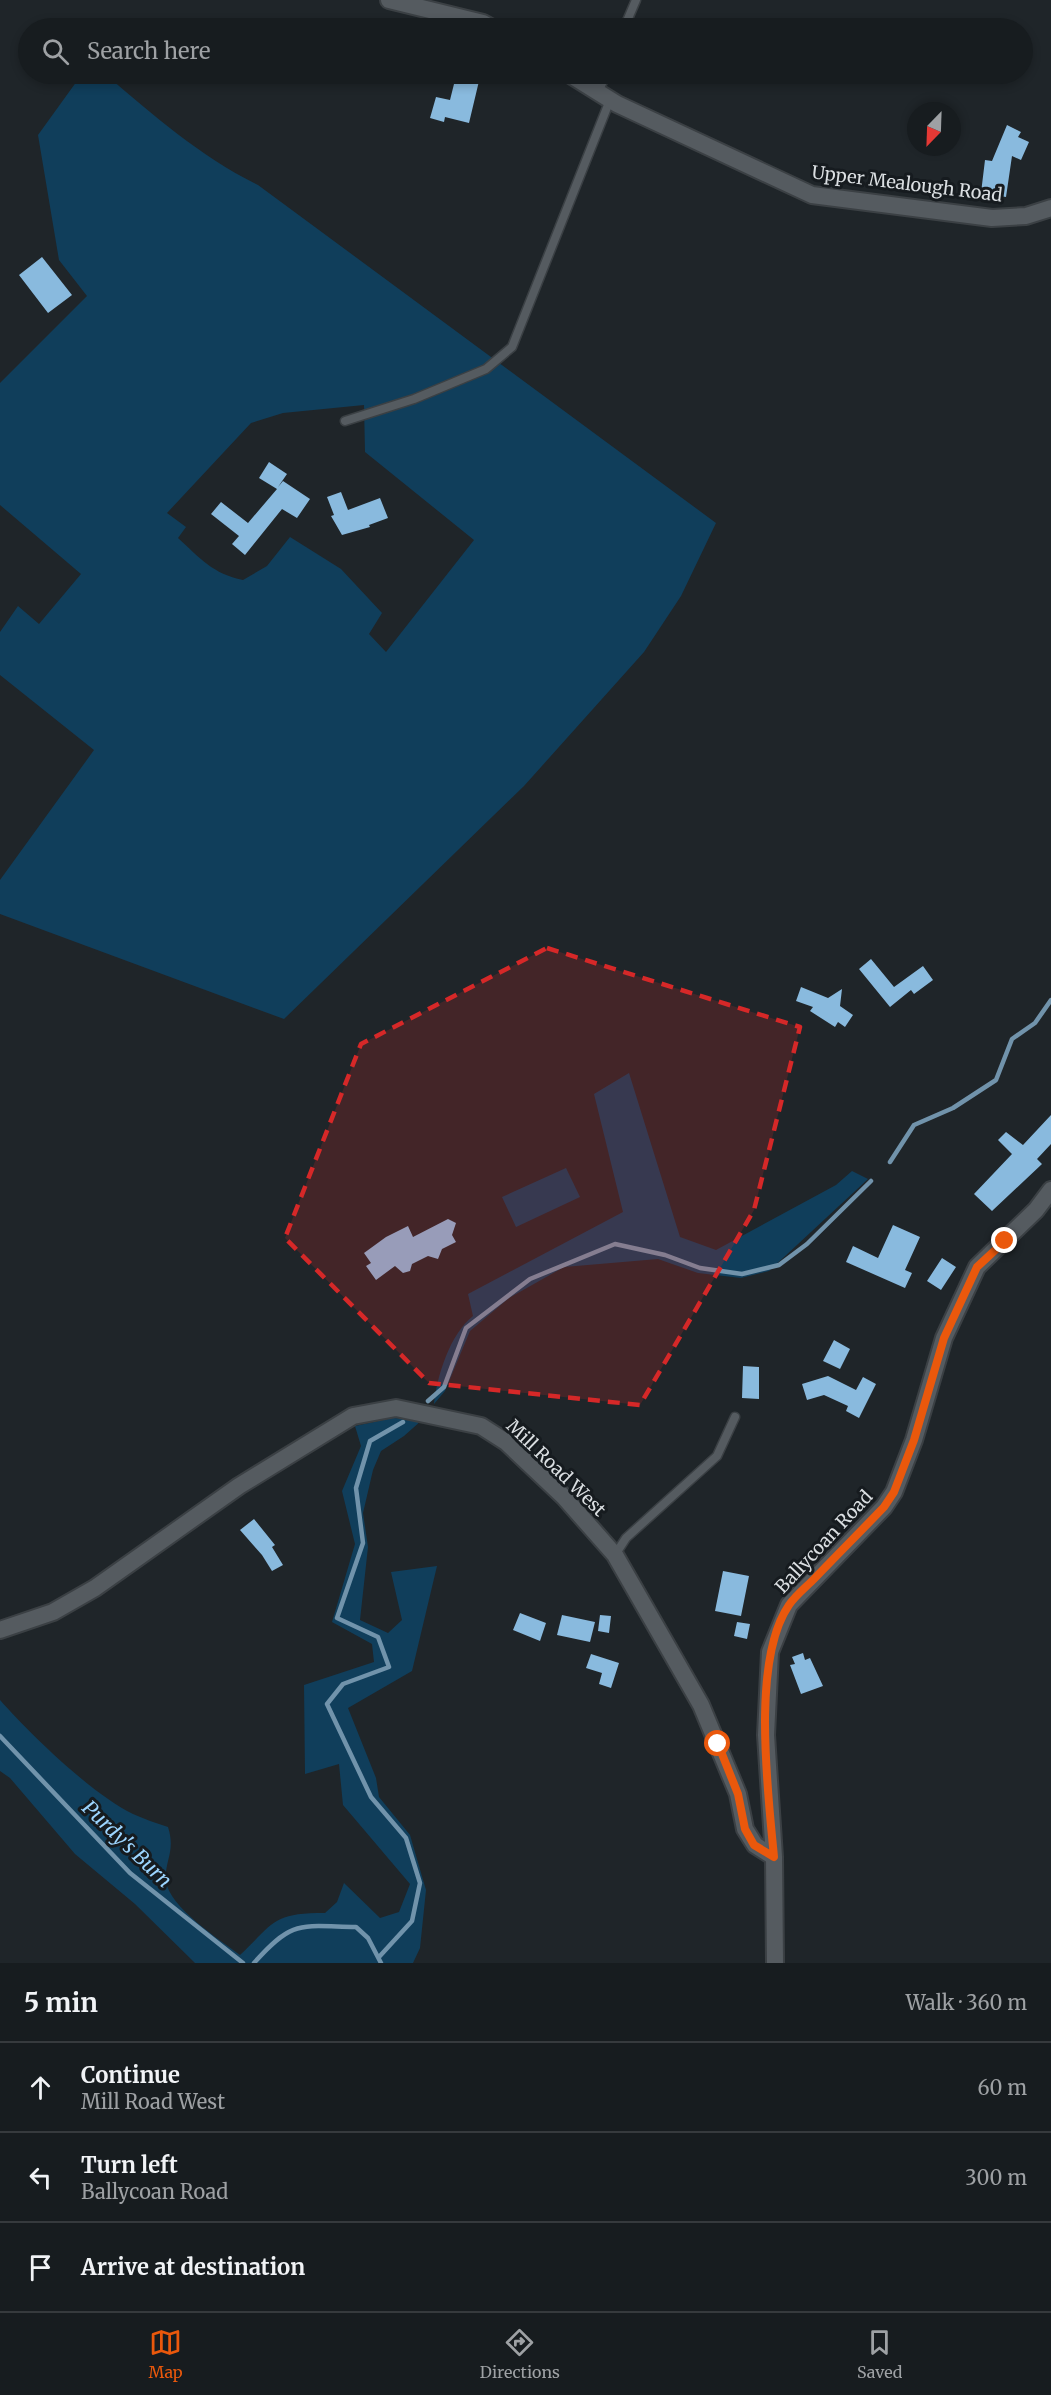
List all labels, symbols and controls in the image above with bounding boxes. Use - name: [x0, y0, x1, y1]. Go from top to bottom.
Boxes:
- search box: [18, 18, 1033, 84]
- icon: search: [39, 35, 72, 68]
- text: Search here: [87, 37, 210, 65]
- north arrow: [907, 102, 961, 156]
- street label: Upper Mealough Road: [810, 160, 1004, 207]
- route end: [991, 1227, 1017, 1253]
- street label: Mill Road West: [502, 1414, 611, 1521]
- street label: Ballycoan Road: [770, 1485, 877, 1598]
- route start: [704, 1730, 730, 1756]
- water label: Purdy's Burn: [77, 1795, 177, 1892]
- text: 5 min: [24, 1986, 98, 2019]
- text: Walk · 360 m: [906, 1990, 1027, 2015]
- text: Continue: [81, 2061, 180, 2089]
- icon: ahead: [24, 2071, 57, 2104]
- text: 60 m: [977, 2075, 1027, 2100]
- text: Mill Road West: [81, 2089, 225, 2114]
- text: Turn left: [81, 2151, 178, 2179]
- icon: left: [24, 2161, 57, 2194]
- text: 300 m: [965, 2165, 1027, 2190]
- text: Ballycoan Road: [81, 2179, 228, 2204]
- icon: arrive: [24, 2251, 57, 2284]
- text: Arrive at destination: [81, 2253, 305, 2281]
- tab: Map: [149, 2326, 183, 2382]
- tab: Directions: [480, 2326, 560, 2382]
- tab: Saved: [857, 2326, 902, 2382]

